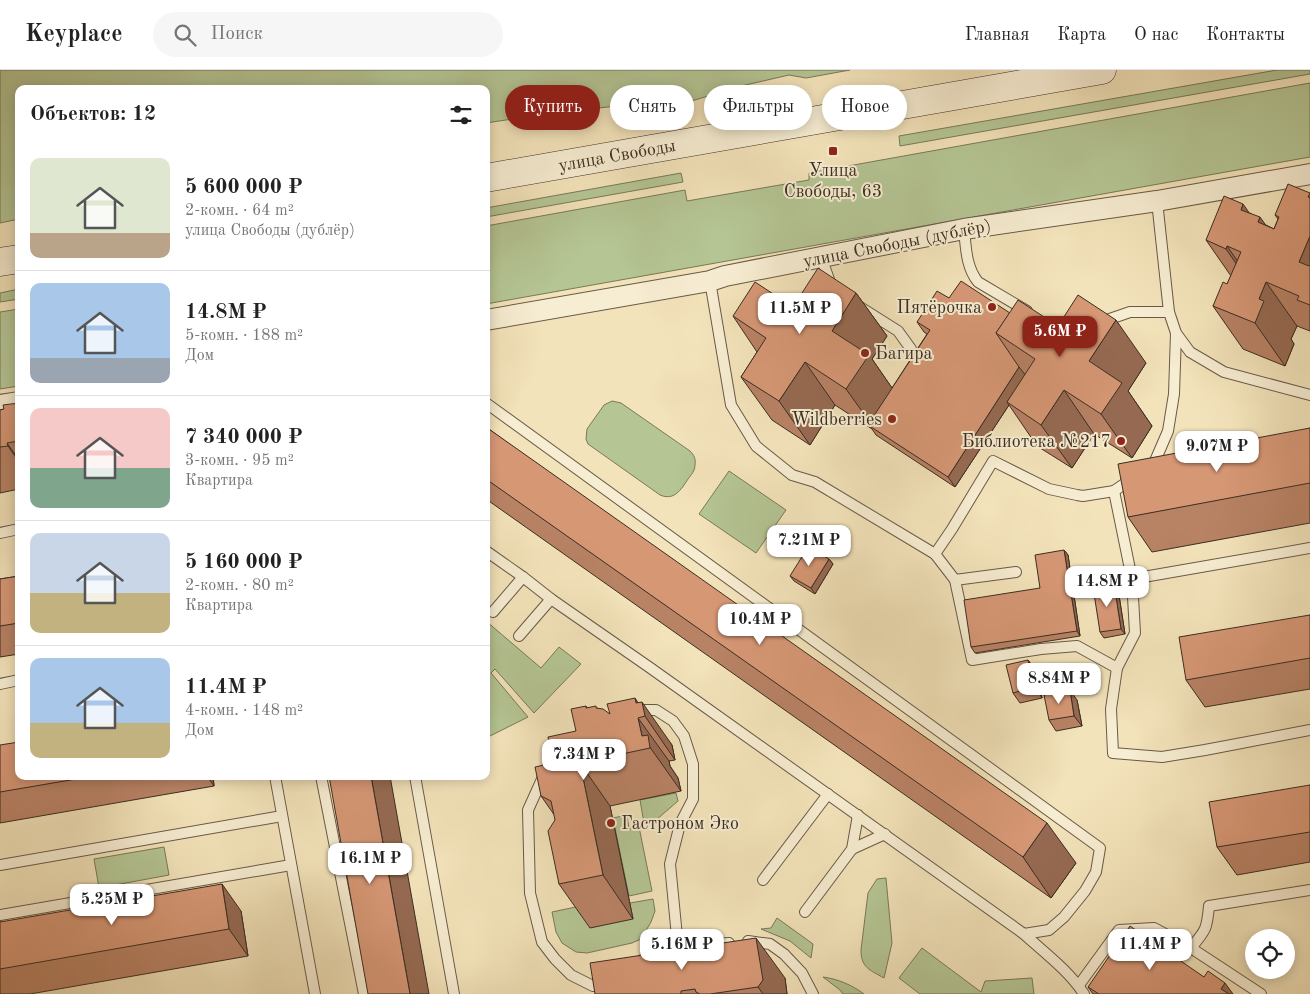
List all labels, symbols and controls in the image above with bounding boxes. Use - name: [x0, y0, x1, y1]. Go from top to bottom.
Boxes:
- search box: [153, 12, 503, 57]
- icon: search: [171, 21, 199, 49]
- text: Keyplace: [25, 23, 123, 47]
- text: Поиск: [211, 25, 263, 44]
- text: Главная: [965, 26, 1029, 44]
- text: Карта: [1057, 26, 1106, 44]
- text: О нас: [1134, 26, 1178, 44]
- text: Контакты: [1206, 26, 1285, 44]
- chip: Купить: [505, 85, 600, 130]
- chip: Снять: [610, 85, 694, 130]
- chip: Фильтры: [704, 85, 812, 130]
- chip: Новое: [822, 85, 907, 130]
- icon: filters: [447, 101, 475, 129]
- text: Объектов: 12: [30, 104, 156, 125]
- street label: улица Свободы: [557, 137, 677, 175]
- marker: Улица Свободы, 63: [827, 145, 839, 157]
- place label: Улица Свободы, 63: [784, 162, 882, 201]
- text: 5 600 000 ₽: [185, 177, 303, 198]
- icon: home: [70, 178, 130, 238]
- text: 2-комн. · 64 m²: [185, 203, 294, 219]
- street label: улица Свободы (дублёр): [801, 216, 993, 271]
- text: улица Свободы (дублёр): [185, 223, 355, 239]
- pin: 11.5M ₽: [754, 292, 846, 335]
- place label: Пятёрочка: [897, 299, 982, 317]
- text: 11.5M ₽: [769, 301, 831, 317]
- marker: Пятёрочка: [986, 301, 998, 313]
- text: 14.8M ₽: [185, 302, 267, 323]
- icon: home: [70, 303, 130, 363]
- pin: 5.6M ₽: [1019, 316, 1101, 358]
- text: 5.6M ₽: [1034, 324, 1087, 340]
- text: 5-комн. · 188 m²: [185, 328, 303, 344]
- place label: Багира: [875, 345, 932, 363]
- marker: Багира: [859, 347, 871, 359]
- text: Дом: [185, 348, 214, 364]
- place label: Wildberries: [791, 411, 882, 429]
- marker: Wildberries: [886, 413, 898, 425]
- text: 7 340 000 ₽: [185, 427, 303, 448]
- icon: home: [70, 428, 130, 488]
- pin: 9.07M ₽: [1171, 430, 1263, 473]
- place label: Библиотека №217: [962, 433, 1111, 451]
- marker: Библиотека №217: [1115, 435, 1127, 447]
- text: 9.07M ₽: [1186, 439, 1248, 455]
- text: 3-комн. · 95 m²: [185, 453, 294, 469]
- text: Квартира: [185, 473, 253, 489]
- pin: 7.21M ₽: [763, 524, 855, 567]
- text: 7.21M ₽: [778, 533, 840, 549]
- text: 5 160 000 ₽: [185, 552, 303, 573]
- icon: home: [70, 553, 130, 613]
- pin: 14.8M ₽: [1061, 566, 1153, 608]
- text: 14.8M ₽: [1076, 574, 1138, 590]
- text: 2-комн. · 80 m²: [185, 578, 294, 594]
- text: Квартира: [185, 598, 253, 614]
- pin: 10.4M ₽: [714, 604, 806, 646]
- text: 10.4M ₽: [729, 612, 791, 628]
- pin: 8.84M ₽: [1013, 662, 1105, 705]
- text: 8.84M ₽: [1028, 671, 1090, 687]
- text: 11.4M ₽: [185, 677, 267, 698]
- icon: home: [70, 678, 130, 738]
- text: 4-комн. · 148 m²: [185, 703, 303, 719]
- text: Дом: [185, 723, 214, 739]
- pin: 7.34M ₽: [538, 738, 630, 781]
- text: 7.34M ₽: [553, 747, 615, 763]
- place label: Гастроном Эко: [621, 815, 739, 833]
- marker: Гастроном Эко: [605, 817, 617, 829]
- pin: 16.1M ₽: [324, 842, 416, 885]
- text: 16.1M ₽: [339, 851, 401, 867]
- pin: 5.25M ₽: [66, 884, 158, 926]
- text: 5.25M ₽: [81, 892, 143, 908]
- pin: 5.16M ₽: [636, 928, 728, 971]
- pin: 11.4M ₽: [1104, 928, 1196, 971]
- map controls: [1245, 929, 1295, 979]
- button: locate: [1245, 929, 1295, 979]
- text: 5.16M ₽: [651, 937, 713, 953]
- text: 11.4M ₽: [1119, 937, 1181, 953]

